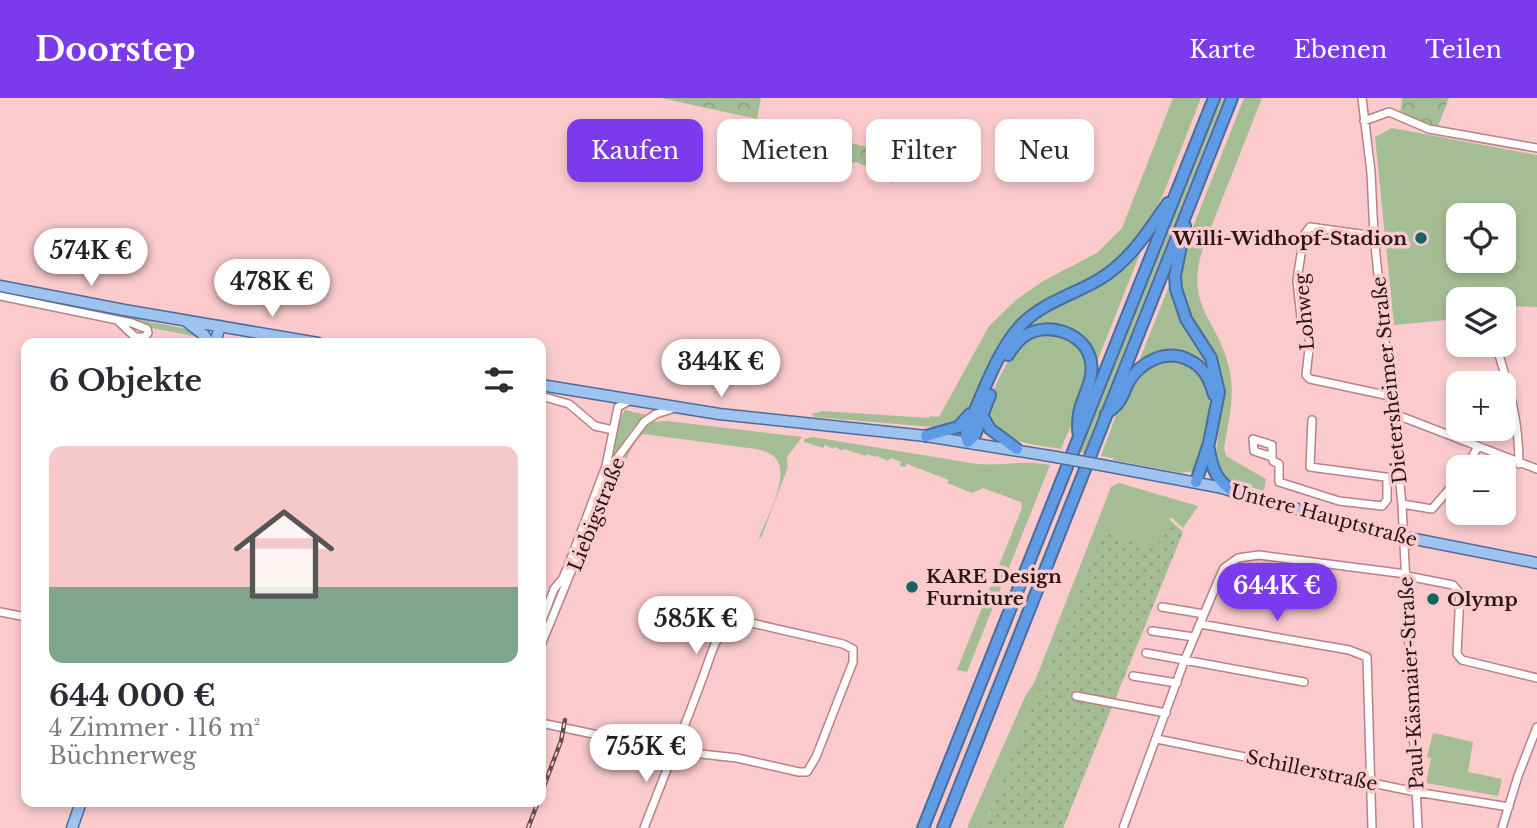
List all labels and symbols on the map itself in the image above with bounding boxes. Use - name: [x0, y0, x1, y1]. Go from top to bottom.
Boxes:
- place label: Willi-Widhopf-Stadion: [1172, 227, 1407, 250]
- pin: 574K €: [34, 228, 148, 288]
- marker: Willi-Widhopf-Stadion: [1413, 230, 1429, 246]
- pin: 478K €: [215, 260, 329, 319]
- street label: Lohweg: [1290, 272, 1319, 351]
- street label: Dietersheimer Straße: [1367, 275, 1412, 485]
- pin: 344K €: [664, 340, 778, 399]
- street label: Liebigstraße: [563, 454, 630, 574]
- street label: Untere Hauptstraße: [1228, 479, 1420, 551]
- pin: 644K €: [1220, 564, 1334, 623]
- place label: KARE Design Furniture: [926, 565, 1062, 610]
- street label: Paul-Käsmaier-Straße: [1394, 576, 1429, 790]
- marker: KARE Design Furniture: [904, 579, 920, 595]
- place label: Olymp: [1447, 588, 1518, 611]
- marker: Olymp: [1425, 591, 1441, 607]
- pin: 585K €: [639, 596, 753, 656]
- pin: 755K €: [589, 724, 703, 784]
- street label: Schillerstraße: [1244, 745, 1380, 796]

